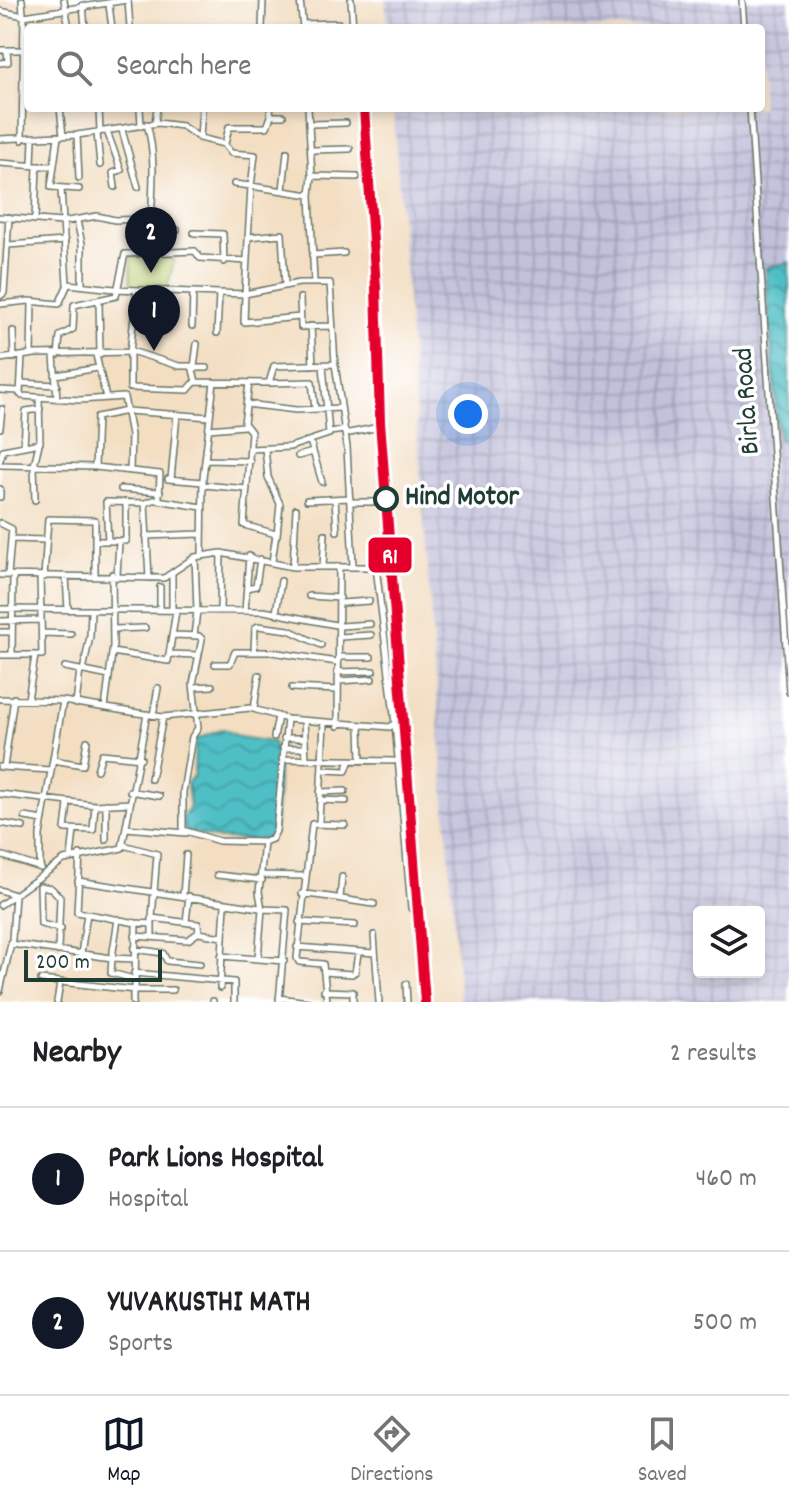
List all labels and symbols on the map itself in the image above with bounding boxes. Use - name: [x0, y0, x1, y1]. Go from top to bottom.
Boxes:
- pin: 2: [125, 207, 177, 273]
- pin: 1: [128, 285, 180, 351]
- street label: Birla Road: [725, 346, 773, 456]
- your location: [448, 394, 488, 434]
- place label: Hind Motor: [405, 479, 520, 519]
- marker: Hind Motor: [374, 487, 398, 511]
- line badge: R1: [367, 536, 413, 574]
- text: R1: [382, 543, 398, 574]
- scale bar: [24, 946, 162, 982]

